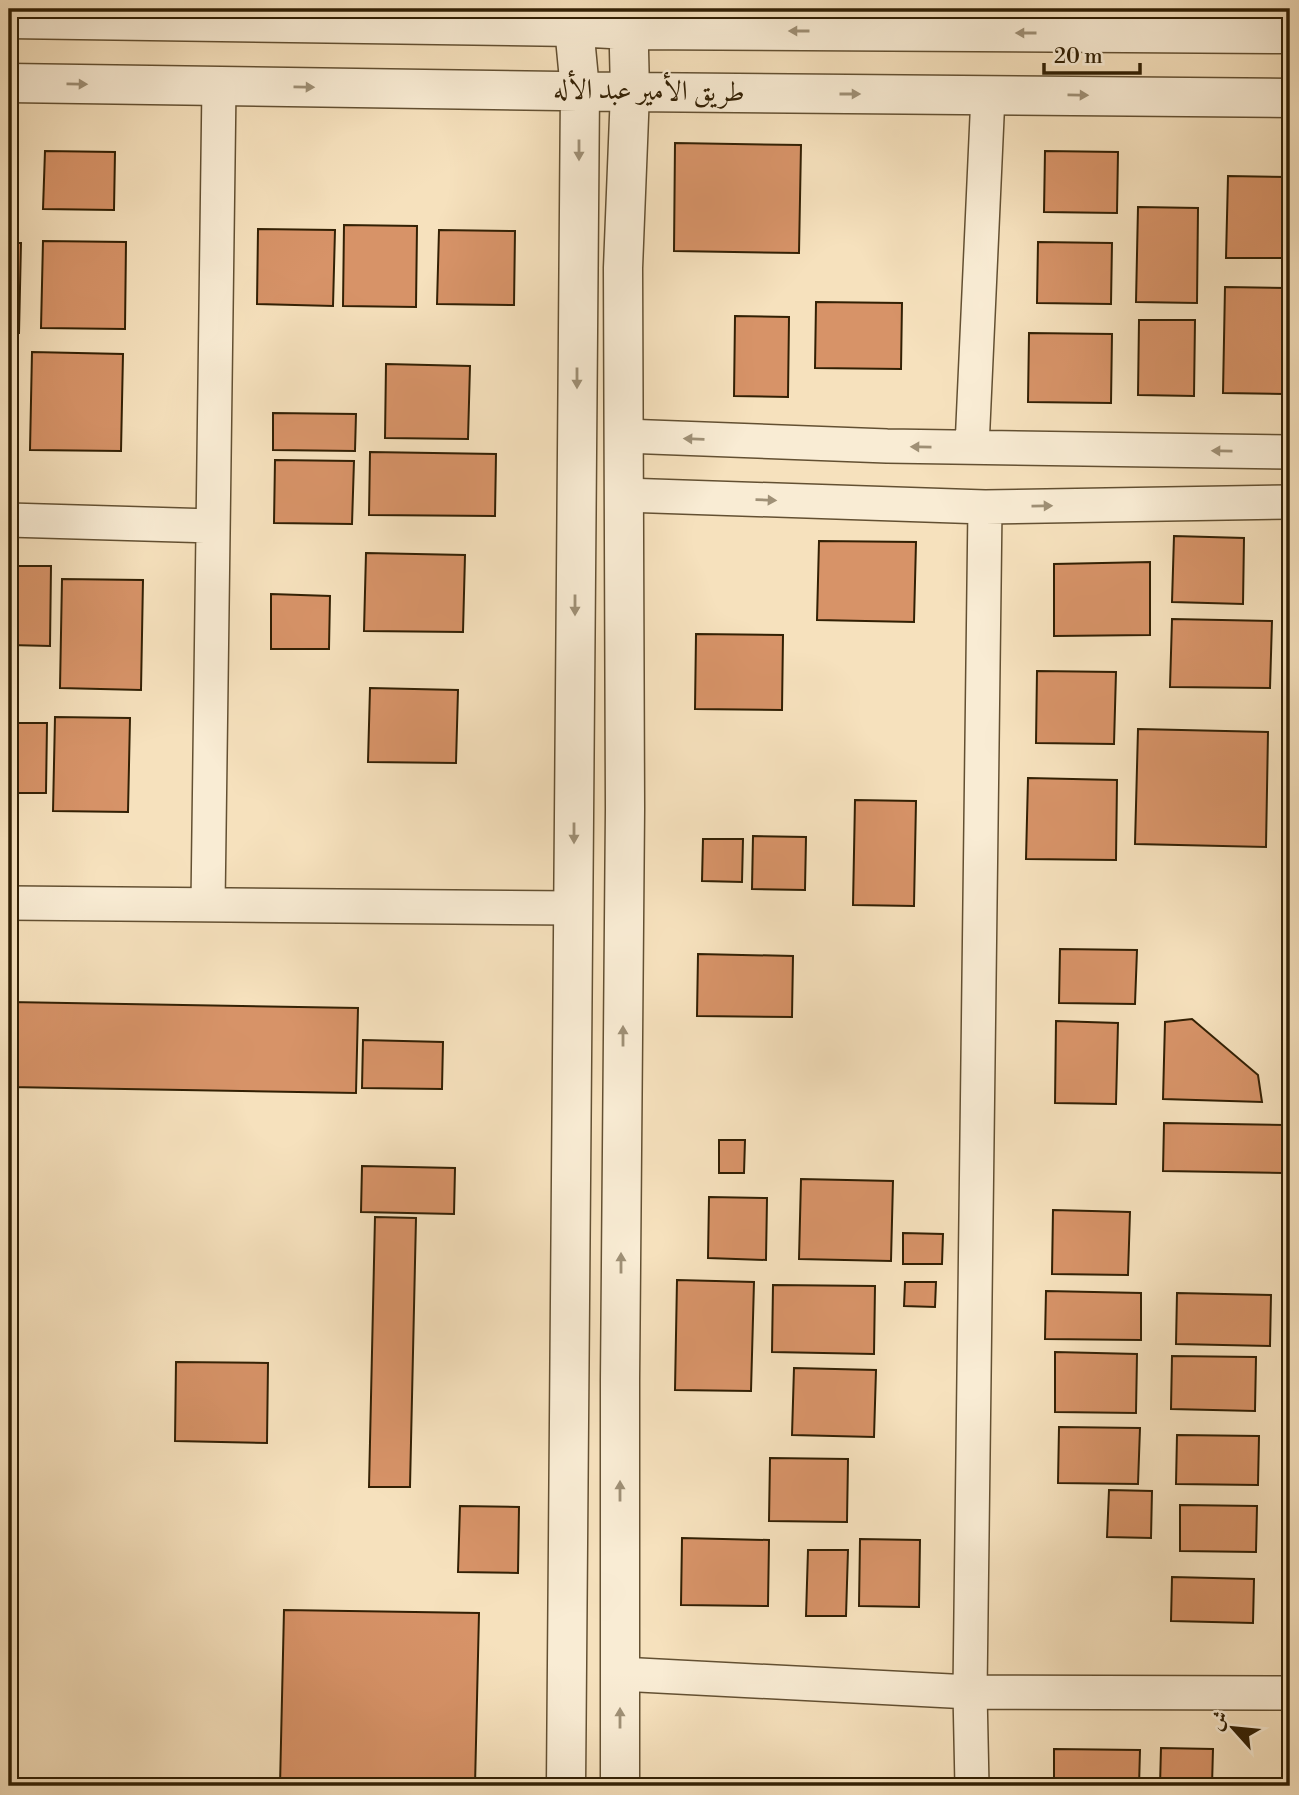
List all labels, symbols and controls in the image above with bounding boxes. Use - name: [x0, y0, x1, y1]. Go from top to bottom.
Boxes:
- one-way arrow: [787, 25, 809, 37]
- one-way arrow: [1015, 27, 1037, 38]
- scale bar: [1044, 32, 1140, 76]
- text: 20 m: [1054, 44, 1103, 70]
- street label: طريق الأمير عبد الأله: [553, 70, 745, 110]
- one-way arrow: [66, 78, 88, 90]
- one-way arrow: [294, 81, 316, 93]
- one-way arrow: [840, 88, 862, 100]
- one-way arrow: [1067, 90, 1089, 101]
- one-way arrow: [573, 139, 585, 161]
- one-way arrow: [572, 367, 583, 389]
- one-way arrow: [682, 433, 704, 444]
- one-way arrow: [910, 441, 932, 452]
- one-way arrow: [1211, 445, 1233, 457]
- one-way arrow: [755, 494, 777, 505]
- one-way arrow: [1032, 500, 1054, 512]
- one-way arrow: [570, 594, 581, 616]
- one-way arrow: [568, 822, 579, 844]
- one-way arrow: [617, 1024, 629, 1046]
- one-way arrow: [615, 1252, 627, 1274]
- one-way arrow: [614, 1479, 626, 1501]
- north arrow: [1198, 1694, 1268, 1764]
- one-way arrow: [614, 1707, 626, 1729]
- text: ش: [1204, 1707, 1234, 1735]

